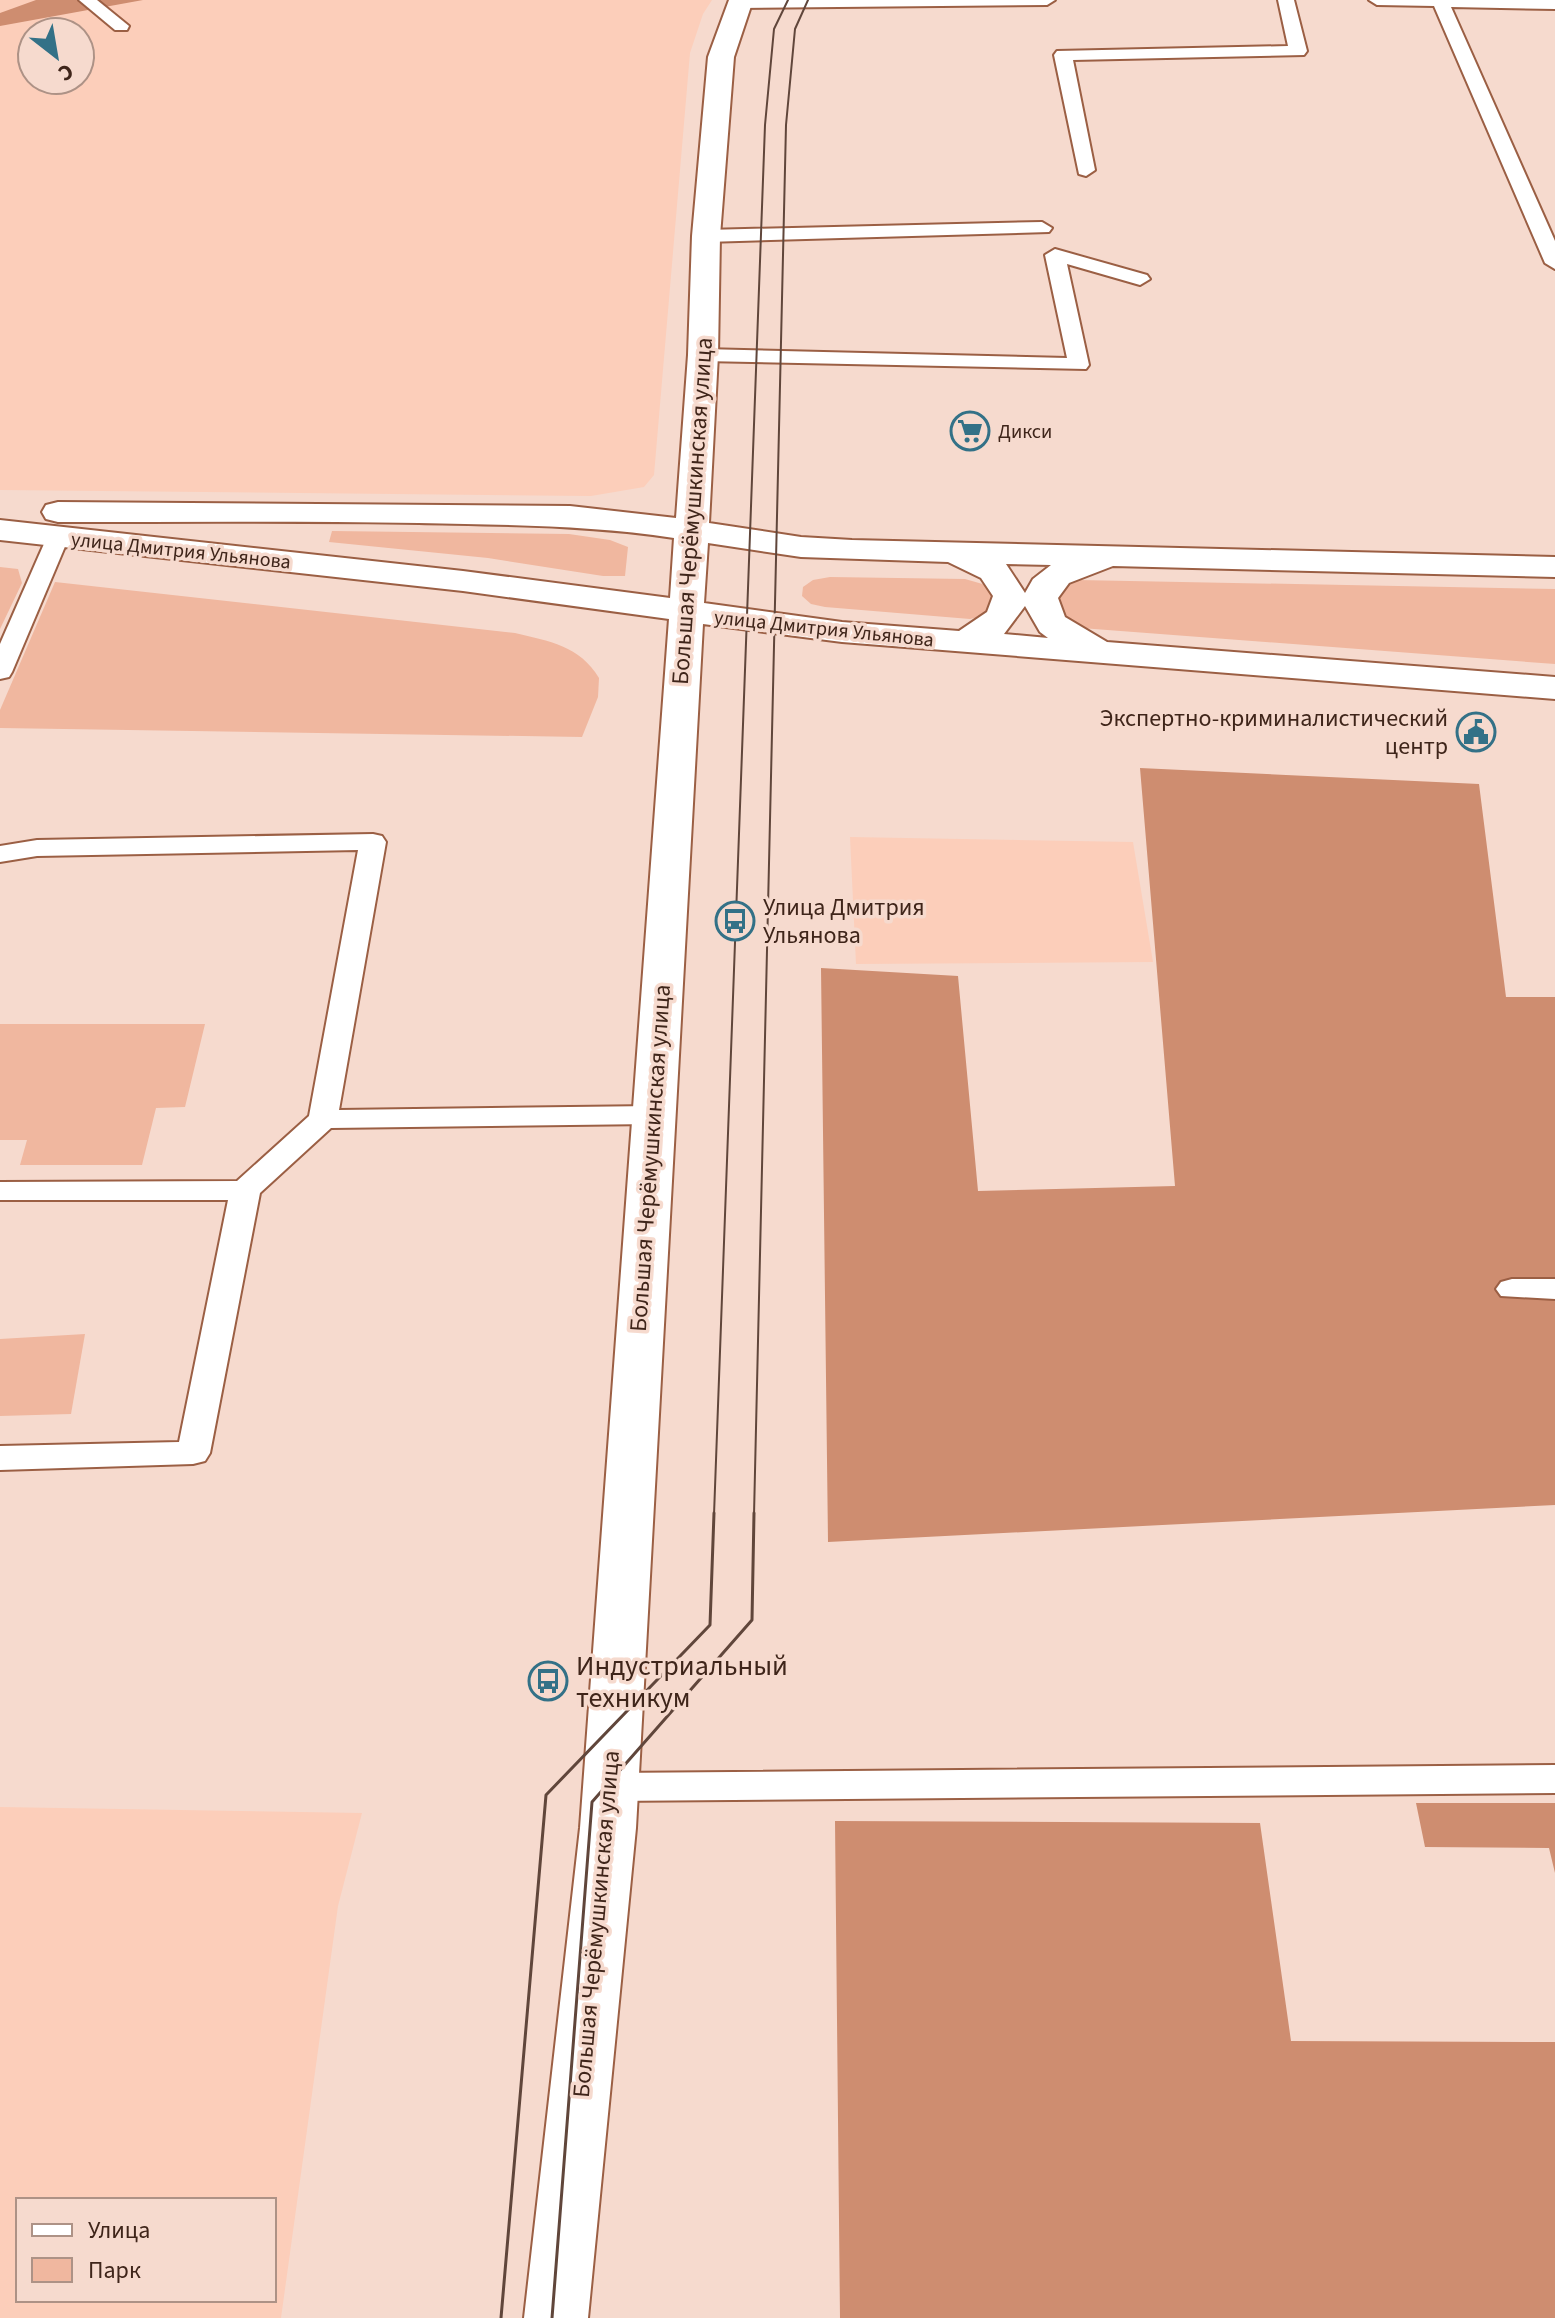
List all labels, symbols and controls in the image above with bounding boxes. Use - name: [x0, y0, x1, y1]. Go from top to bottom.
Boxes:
- north arrow: [16, 16, 96, 96]
- text: С: [52, 55, 80, 89]
- street label: Большая Черёмушкинская улица: [663, 336, 722, 686]
- supermarket icon: Дикси: [949, 410, 991, 452]
- place label: Дикси: [998, 418, 1052, 446]
- street label: улица Дмитрия Ульянова: [70, 526, 292, 576]
- street label: улица Дмитрия Ульянова: [713, 604, 935, 654]
- place label: Экспертно-криминалистический центр: [1100, 701, 1448, 764]
- public building icon: Экспертно-криминалистический центр: [1455, 711, 1497, 753]
- place label: Улица Дмитрия Ульянова: [763, 890, 925, 953]
- bus stop icon: Улица Дмитрия Ульянова: [714, 900, 756, 942]
- street label: Большая Черёмушкинская улица: [621, 983, 680, 1333]
- place label: Индустриальный техникум: [576, 1646, 788, 1718]
- bus stop icon: Индустриальный техникум: [527, 1660, 569, 1702]
- street label: Большая Черёмушкинская улица: [564, 1749, 629, 2099]
- legend: [16, 2198, 276, 2302]
- text: Улица: [88, 2213, 150, 2248]
- text: Парк: [88, 2253, 141, 2288]

